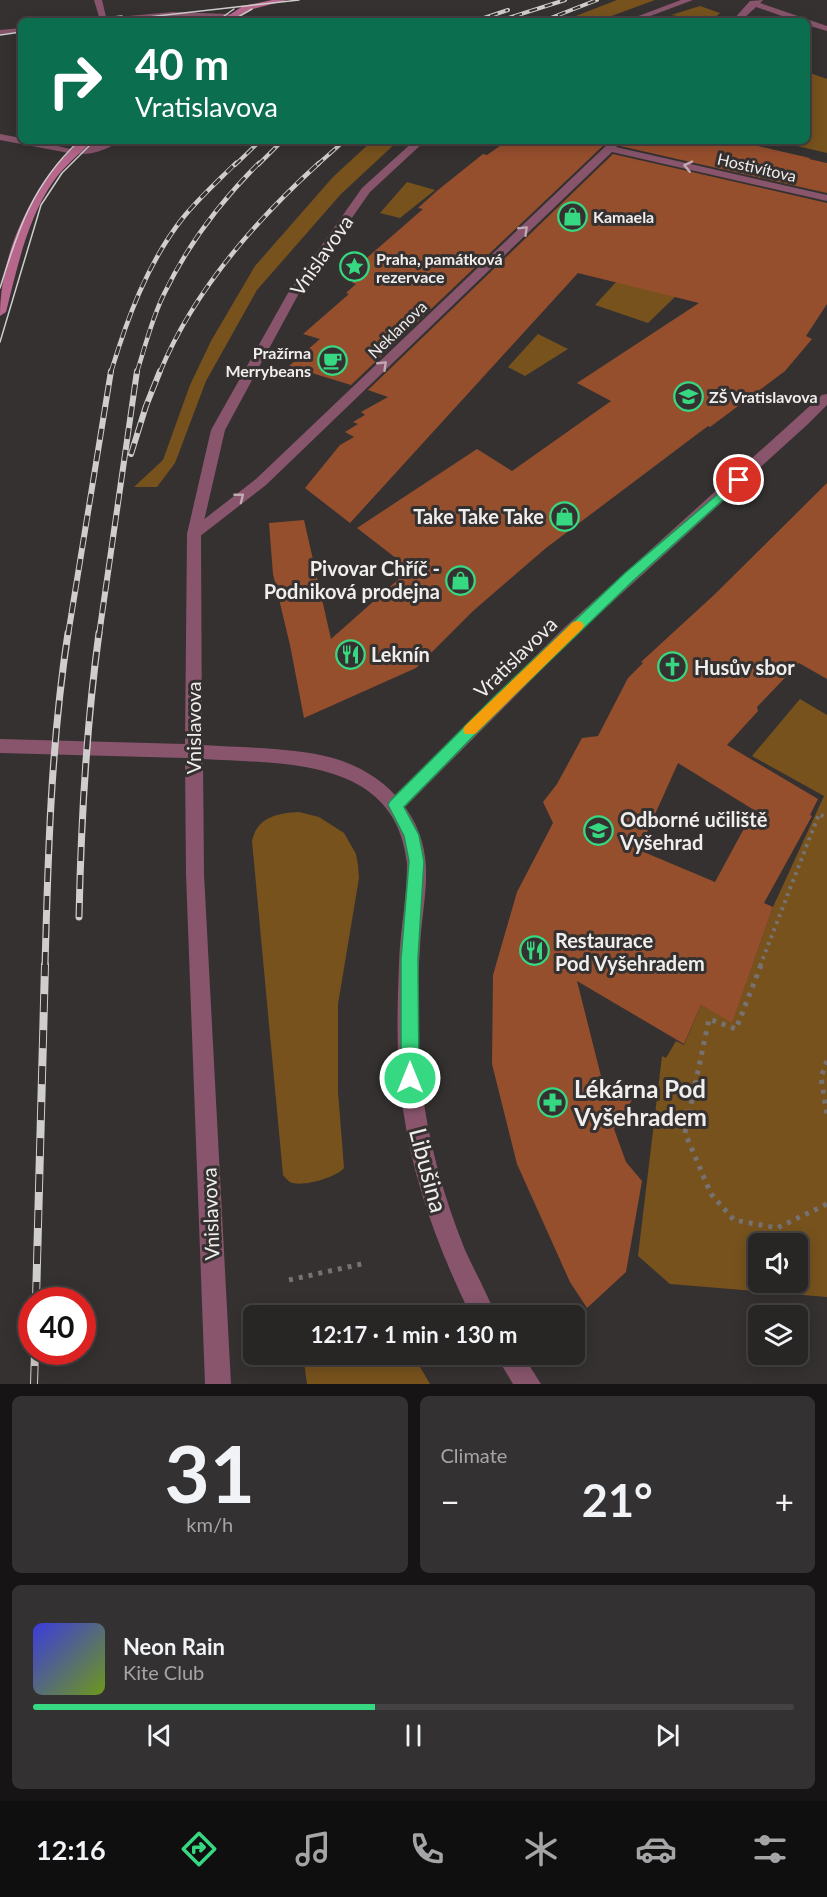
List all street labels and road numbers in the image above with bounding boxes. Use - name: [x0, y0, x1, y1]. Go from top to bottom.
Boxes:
- street label: Hostivítova: [716, 149, 798, 185]
- street label: Vnislavova: [285, 210, 357, 300]
- street label: Neklanova: [364, 296, 430, 362]
- street label: Vratislavova: [469, 612, 561, 702]
- street label: Vnislavova: [181, 682, 205, 774]
- street label: Libušina: [404, 1125, 454, 1215]
- street label: Vnislavova: [196, 1167, 224, 1261]

